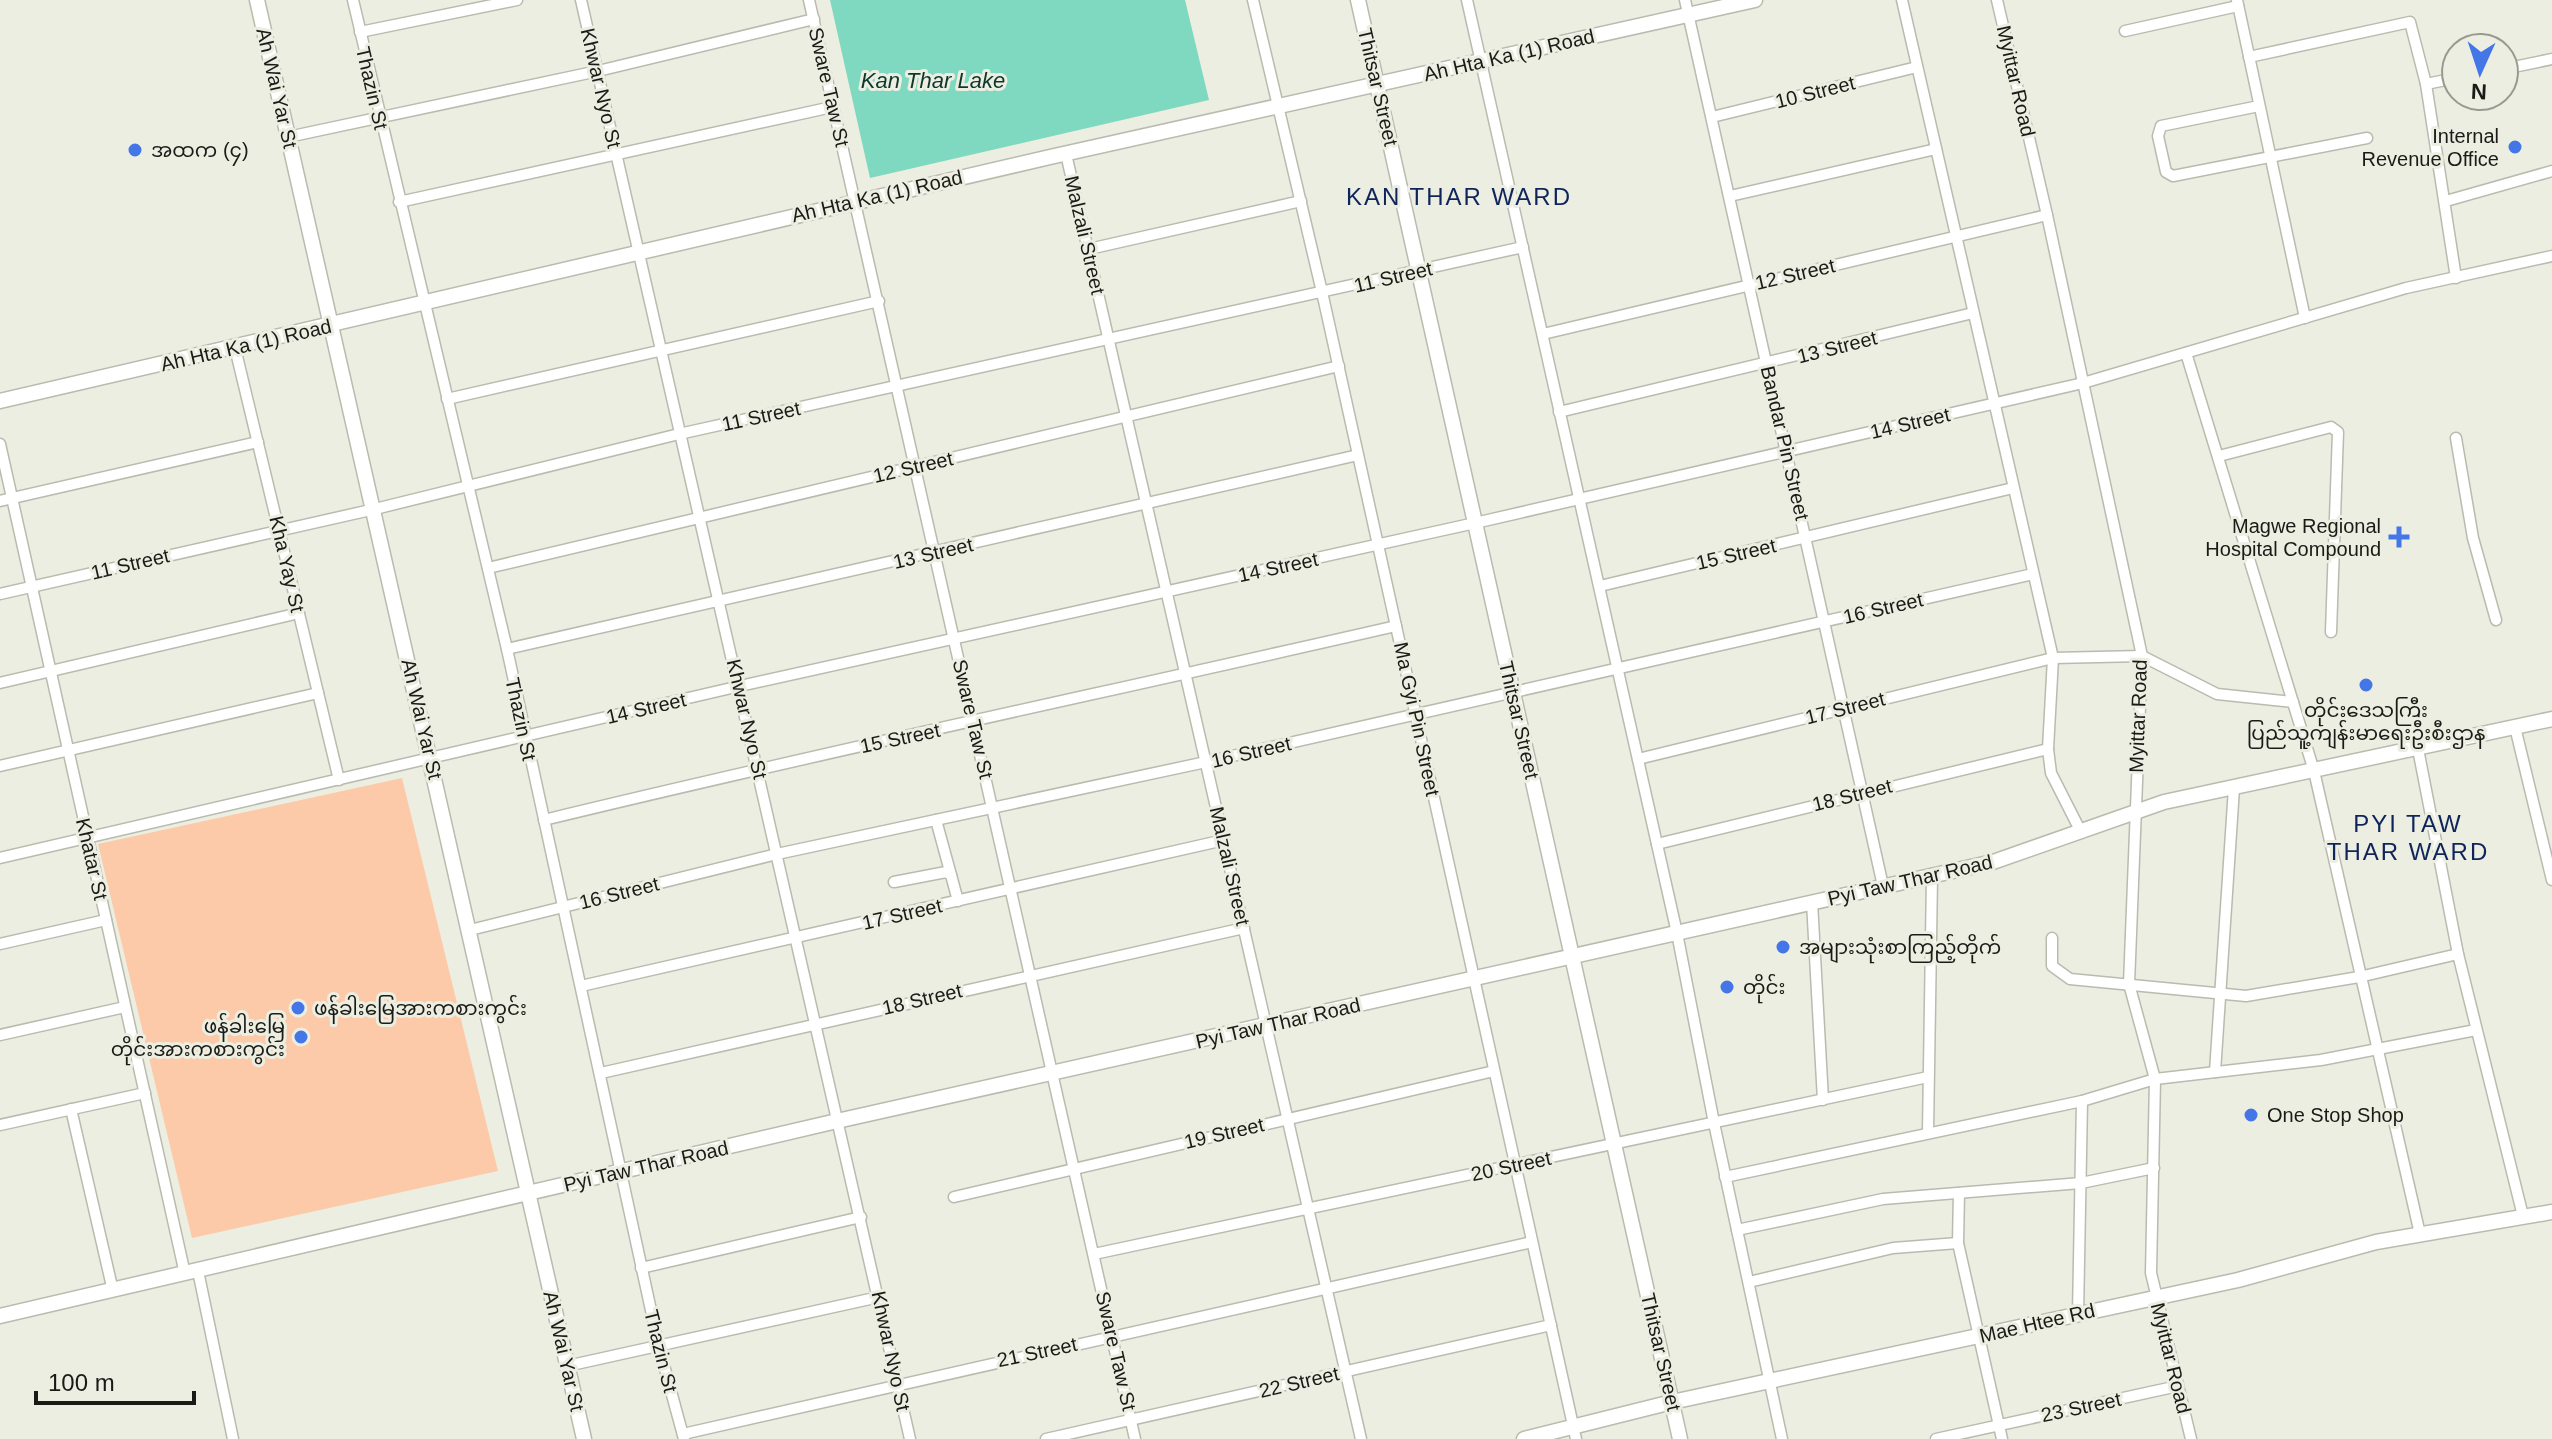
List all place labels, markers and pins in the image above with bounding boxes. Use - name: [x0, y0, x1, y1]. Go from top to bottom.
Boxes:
- place label: Internal Revenue Office: [2362, 125, 2499, 170]
- marker: Internal Revenue Office: [2506, 138, 2524, 156]
- place label: အထက (၄): [151, 139, 249, 166]
- marker: အထက (၄): [126, 141, 144, 159]
- place label: Magwe Regional Hospital Compound: [2205, 515, 2381, 560]
- marker: Magwe Regional Hospital Compound: [2388, 526, 2410, 548]
- marker: တိုင်းဒေသကြီး ပြည်သူ့ကျန်းမာရေးဦးစီးဌာန: [2357, 676, 2375, 694]
- place label: တိုင်းဒေသကြီး ပြည်သူ့ကျန်းမာရေးဦးစီးဌာန: [2247, 696, 2485, 749]
- place label: အများသုံးစာကြည့်တိုက်: [1799, 933, 2001, 964]
- marker: အများသုံးစာကြည့်တိုက်: [1774, 938, 1792, 956]
- place label: တိုင်း: [1743, 973, 1785, 1004]
- marker: တိုင်း: [1718, 978, 1736, 996]
- place label: ဖန်ခါးမြေအားကစားကွင်း: [314, 994, 527, 1024]
- marker: ဖန်ခါးမြေအားကစားကွင်း: [289, 999, 307, 1017]
- place label: ဖန်ခါးမြေ တိုင်းအားကစားကွင်း: [111, 1012, 285, 1066]
- marker: ဖန်ခါးမြေ တိုင်းအားကစားကွင်း: [292, 1028, 310, 1046]
- place label: One Stop Shop: [2267, 1104, 2404, 1126]
- marker: One Stop Shop: [2242, 1106, 2260, 1124]

